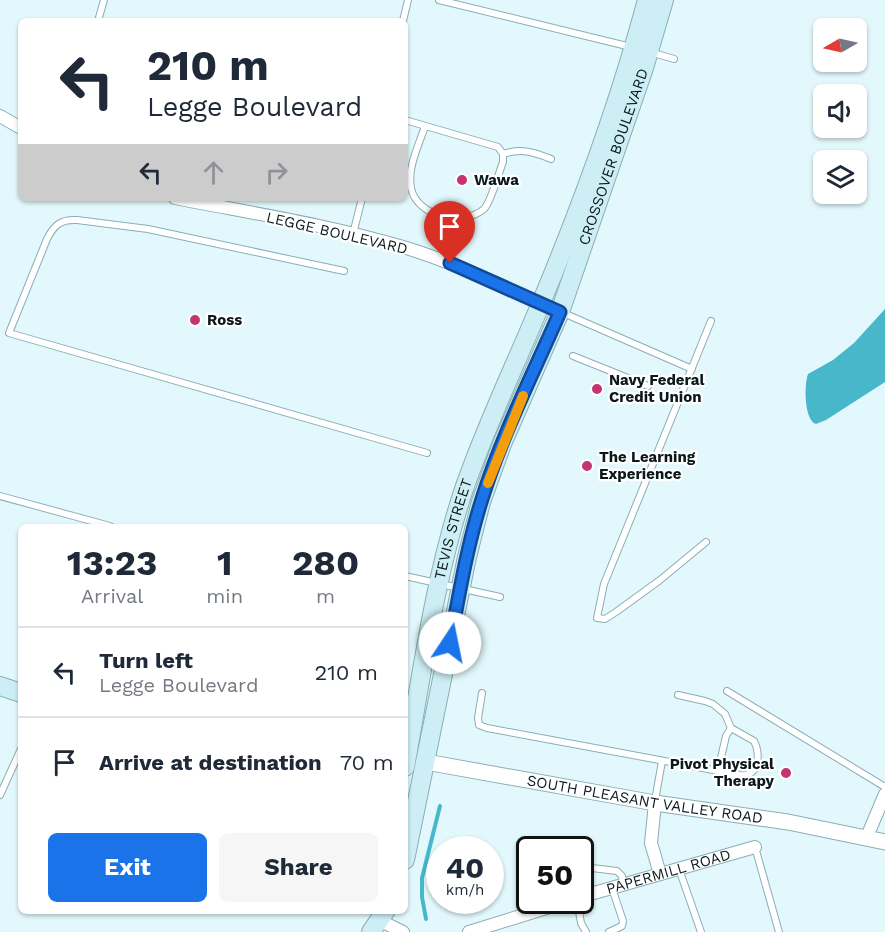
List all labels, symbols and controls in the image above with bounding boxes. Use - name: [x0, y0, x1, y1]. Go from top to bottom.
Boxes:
- north arrow: [813, 18, 867, 72]
- map controls: [813, 18, 867, 204]
- text: 210 m: [147, 41, 269, 90]
- icon: left: [48, 42, 126, 120]
- street label: CROSSOVER BOULEVARD: [575, 66, 652, 248]
- button: sound: [813, 84, 867, 138]
- text: Legge Boulevard: [147, 91, 362, 123]
- button: layers: [813, 150, 867, 204]
- icon: left: [134, 156, 167, 189]
- icon: ahead: [197, 156, 230, 189]
- icon: right: [260, 156, 293, 189]
- place label: Wawa: [474, 171, 519, 189]
- marker: Wawa: [455, 173, 469, 187]
- pin: [424, 201, 475, 263]
- street label: LEGGE BOULEVARD: [265, 208, 409, 258]
- icon: arrive: [433, 210, 466, 243]
- place label: Ross: [207, 311, 242, 329]
- marker: Ross: [188, 313, 202, 327]
- place label: Navy Federal Credit Union: [609, 371, 705, 406]
- marker: Navy Federal Credit Union: [590, 382, 604, 396]
- place label: The Learning Experience: [599, 448, 696, 483]
- marker: The Learning Experience: [580, 459, 594, 473]
- street label: TEVIS STREET: [431, 476, 476, 581]
- text: 13:23: [67, 542, 157, 584]
- text: 1: [217, 542, 232, 584]
- text: 280: [292, 542, 359, 584]
- text: Arrival: [81, 584, 143, 608]
- text: min: [206, 584, 243, 608]
- text: m: [316, 584, 335, 608]
- position arrow: [418, 611, 482, 675]
- text: Turn left: [99, 648, 193, 673]
- icon: left: [48, 656, 81, 689]
- text: 210 m: [314, 660, 378, 685]
- text: Legge Boulevard: [99, 673, 258, 697]
- icon: arrive: [48, 746, 81, 779]
- text: Arrive at destination: [99, 750, 322, 775]
- text: 70 m: [340, 750, 394, 775]
- place label: Pivot Physical Therapy: [670, 755, 775, 790]
- marker: Pivot Physical Therapy: [779, 766, 793, 780]
- street label: SOUTH PLEASANT VALLEY ROAD: [525, 771, 764, 827]
- button: Exit: [48, 833, 207, 902]
- button: Share: [219, 833, 378, 902]
- speed limit sign: 50: [516, 836, 594, 914]
- street label: PAPERMILL ROAD: [604, 845, 733, 898]
- text: 40: [446, 850, 484, 885]
- text: km/h: [446, 881, 484, 899]

